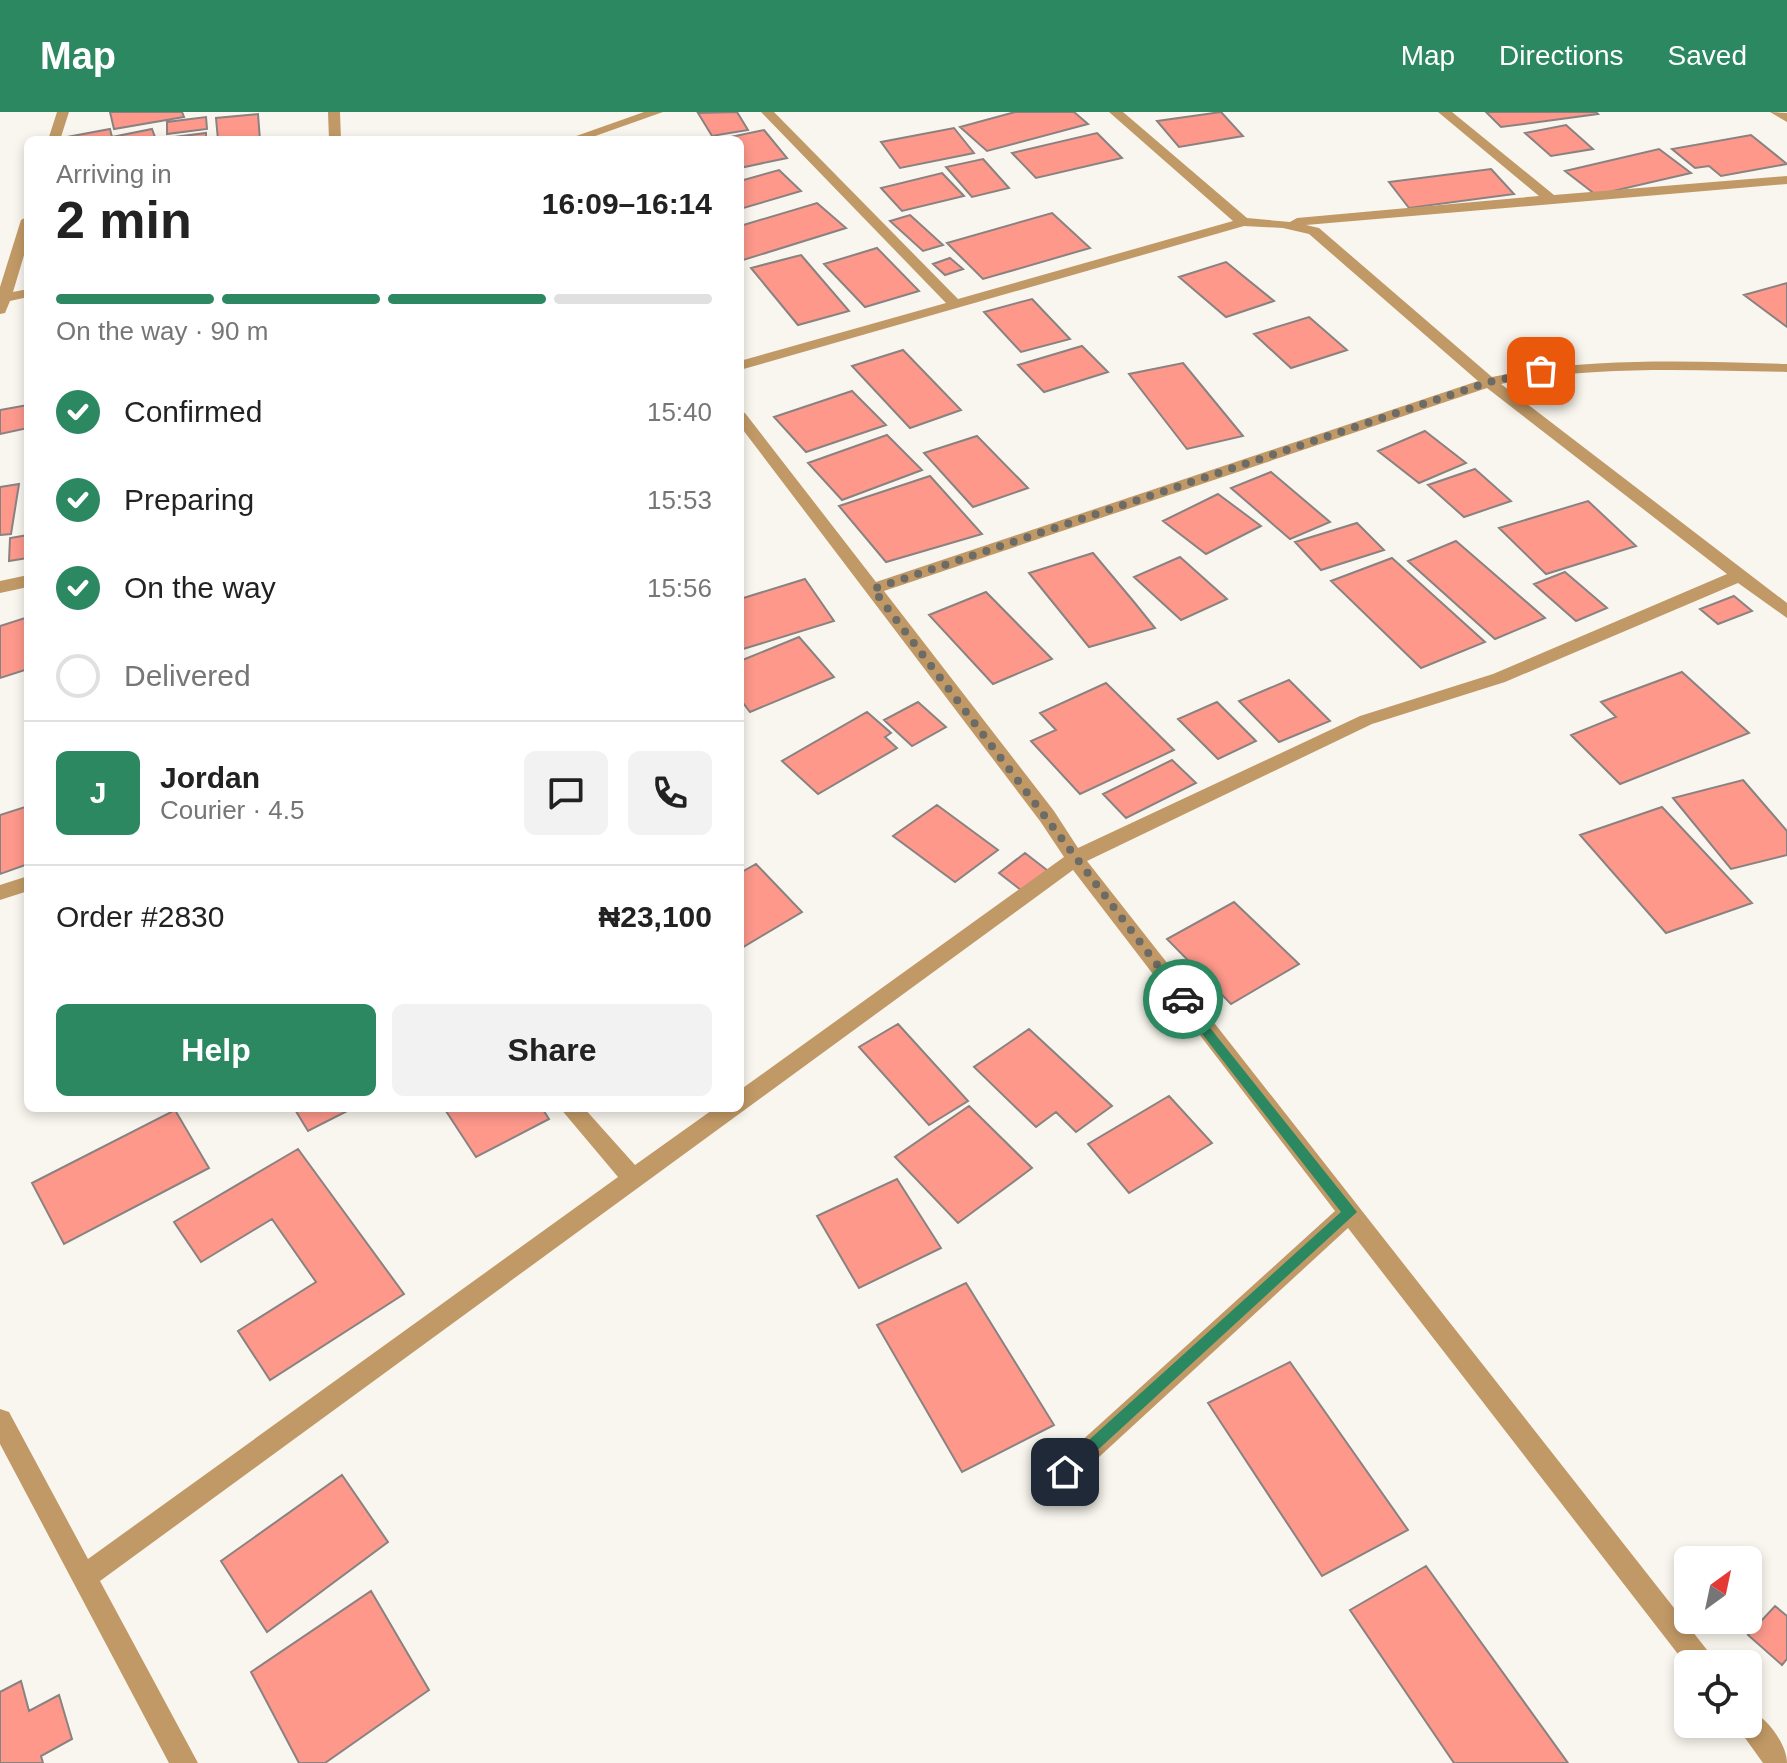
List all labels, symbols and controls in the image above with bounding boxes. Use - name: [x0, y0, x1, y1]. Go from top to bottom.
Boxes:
- text: Map: [40, 35, 116, 77]
- text: Map: [1401, 40, 1455, 71]
- text: Directions: [1499, 40, 1624, 71]
- text: Saved: [1668, 40, 1747, 71]
- text: Arriving in: [56, 159, 172, 189]
- text: 16:09–16:14: [542, 187, 712, 220]
- text: 2 min: [56, 191, 192, 249]
- text: On the way · 90 m: [56, 316, 268, 346]
- pin: [1507, 337, 1575, 405]
- icon: bag: [1519, 349, 1563, 393]
- icon: check: [56, 390, 100, 434]
- text: Confirmed: [124, 395, 262, 428]
- text: 15:40: [647, 397, 712, 427]
- icon: check: [56, 478, 100, 522]
- text: Preparing: [124, 483, 254, 516]
- text: 15:53: [647, 485, 712, 515]
- icon: check: [56, 566, 100, 610]
- text: On the way: [124, 571, 276, 604]
- text: 15:56: [647, 573, 712, 603]
- text: Delivered: [124, 659, 251, 692]
- button: chat: [524, 751, 608, 835]
- button: phone: [628, 751, 712, 835]
- text: Jordan: [160, 761, 260, 794]
- text: J: [90, 776, 106, 809]
- text: Courier · 4.5: [160, 795, 305, 825]
- text: Order #2830: [56, 900, 224, 933]
- text: ₦23,100: [599, 900, 712, 933]
- courier: [1143, 959, 1223, 1039]
- icon: car: [1161, 977, 1205, 1021]
- button: Help: [56, 1004, 376, 1096]
- button: Share: [392, 1004, 712, 1096]
- pin: [1031, 1438, 1099, 1506]
- icon: home: [1043, 1450, 1087, 1494]
- north arrow: [1674, 1546, 1762, 1634]
- map controls: [1674, 1546, 1762, 1738]
- button: locate: [1674, 1650, 1762, 1738]

